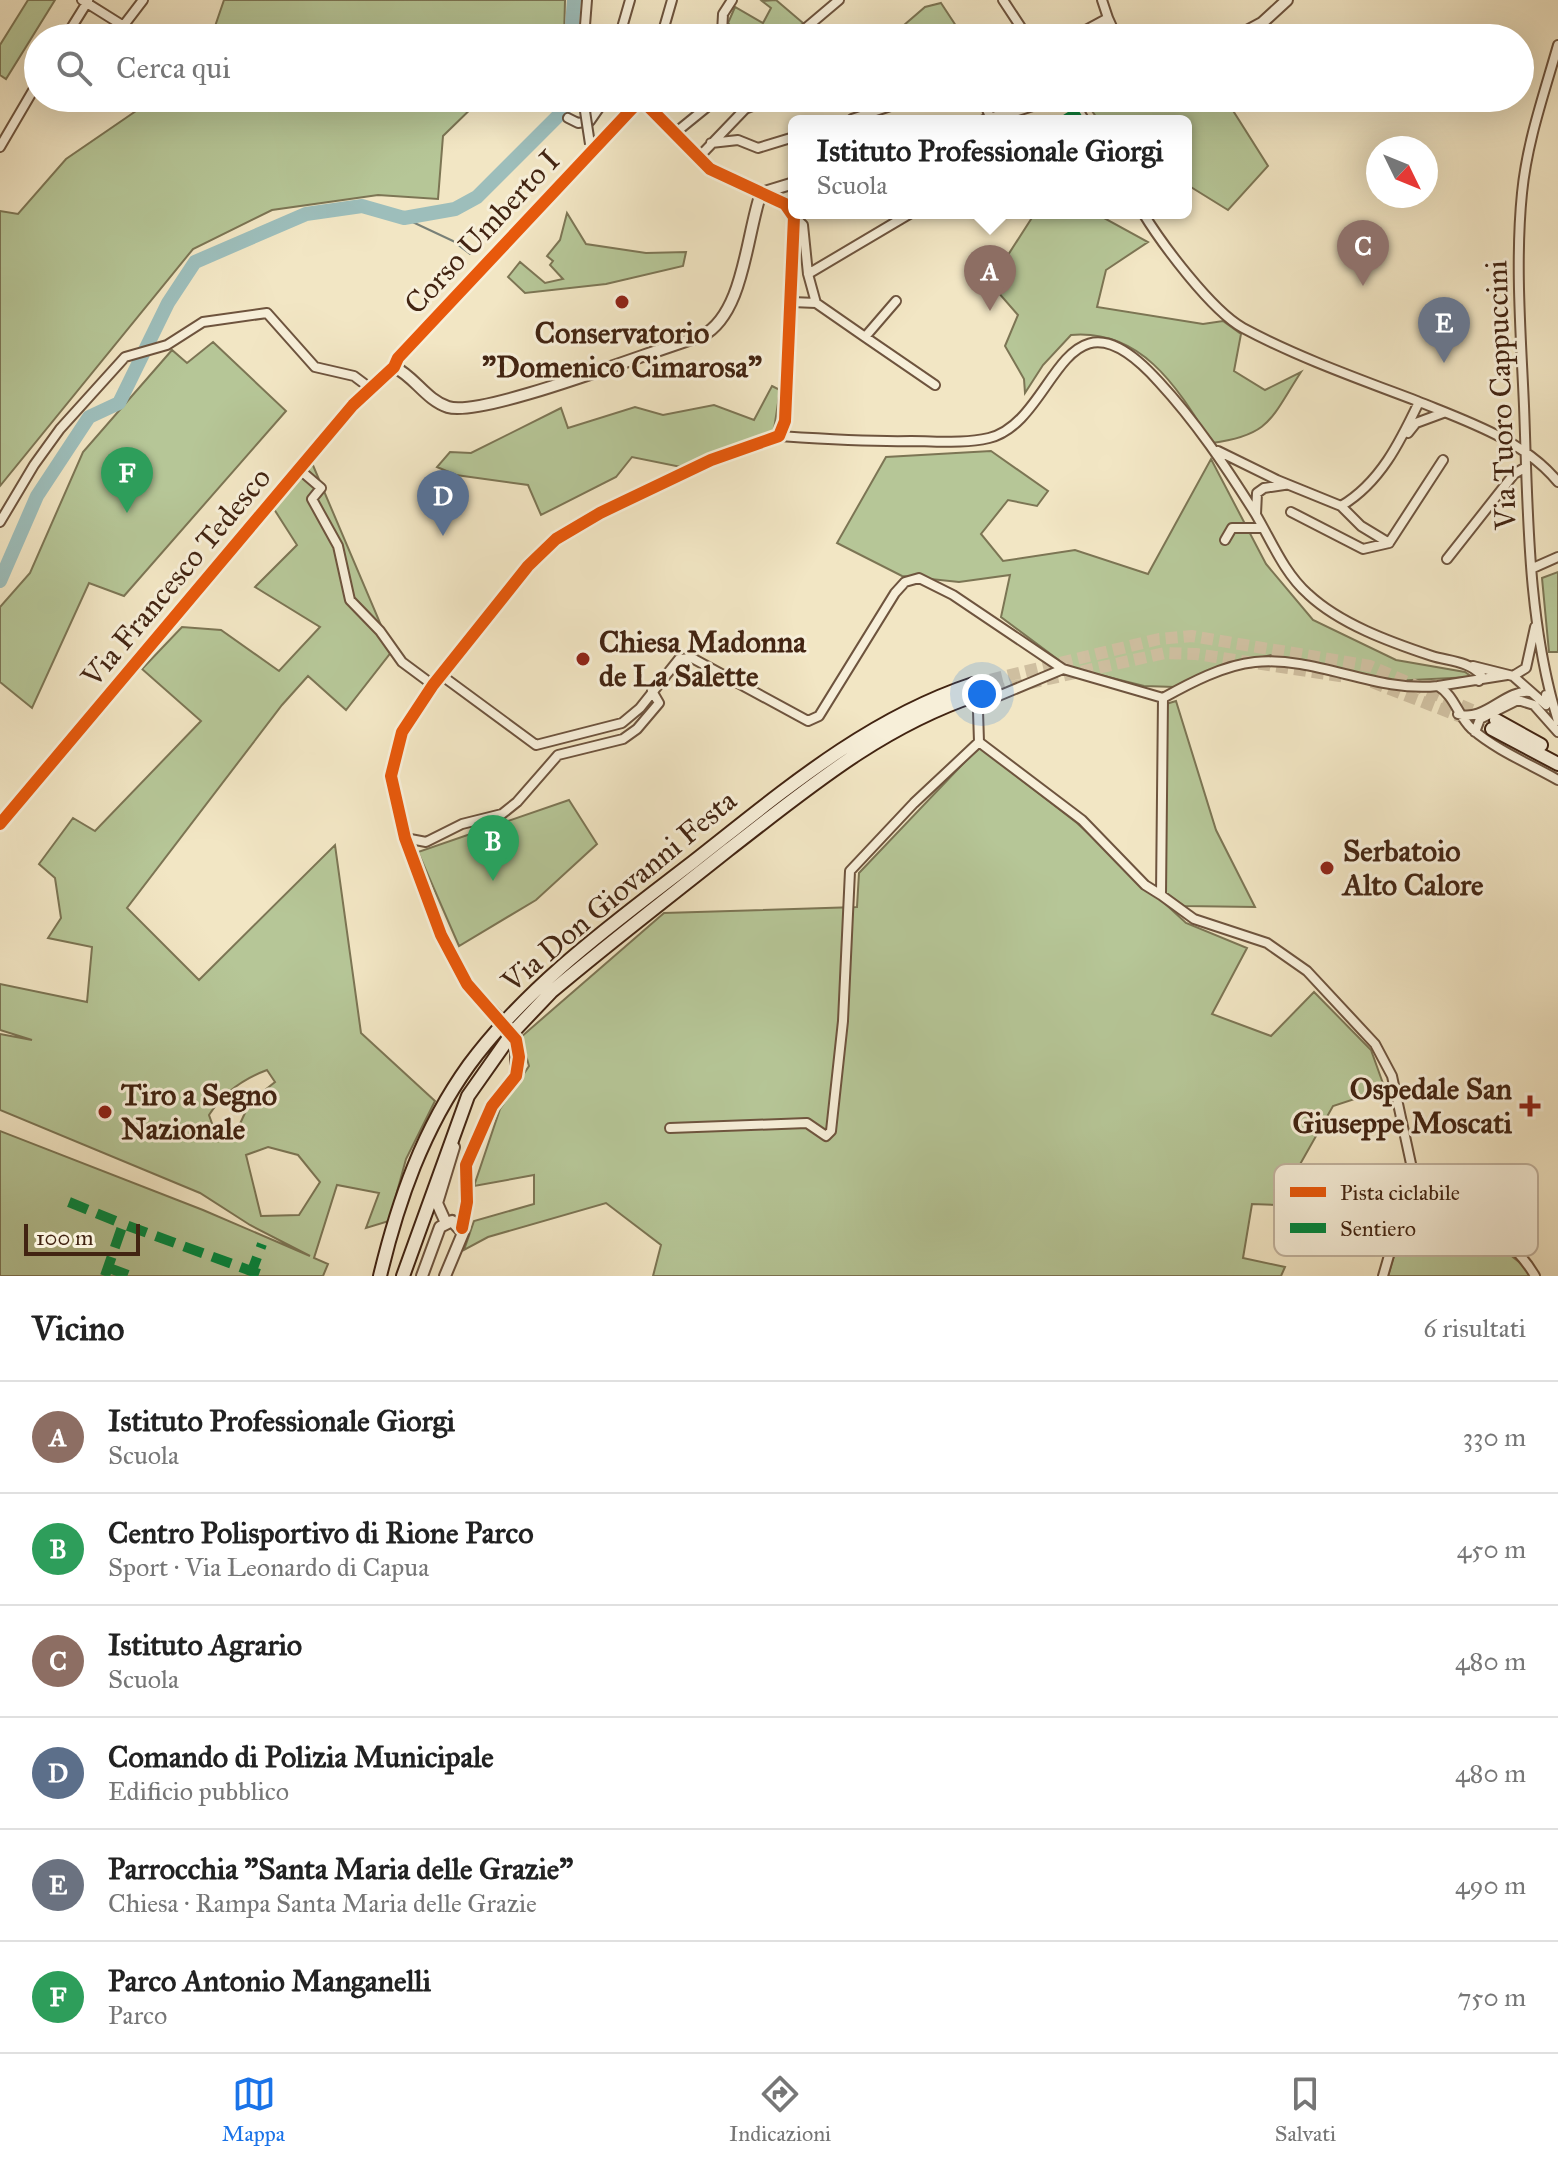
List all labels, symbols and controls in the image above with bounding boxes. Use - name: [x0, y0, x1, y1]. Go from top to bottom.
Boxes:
- search box: [24, 24, 1534, 112]
- icon: search: [52, 46, 96, 90]
- text: Cerca qui: [116, 50, 230, 86]
- popup: [788, 115, 1192, 219]
- text: Istituto Professionale Giorgi: [817, 133, 1163, 169]
- north arrow: [1366, 136, 1438, 208]
- street label: Corso Umberto I: [397, 142, 567, 322]
- text: Scuola: [817, 169, 888, 201]
- pin: C: [1337, 220, 1389, 286]
- pin: A: [964, 245, 1016, 311]
- street label: Via Tuoro Cappuccini: [1478, 260, 1524, 531]
- marker: Conservatorio "Domenico Cimarosa": [613, 293, 631, 311]
- pin: E: [1418, 297, 1470, 363]
- place label: Conservatorio "Domenico Cimarosa": [482, 315, 762, 385]
- pin: F: [101, 447, 153, 513]
- street label: Via Francesco Tedesco: [74, 460, 278, 694]
- pin: D: [417, 470, 469, 536]
- place label: Chiesa Madonna de La Salette: [599, 624, 807, 694]
- marker: Chiesa Madonna de La Salette: [574, 650, 592, 668]
- your location: [962, 674, 1002, 714]
- street label: Via Don Giovanni Festa: [494, 782, 744, 1000]
- pin: B: [467, 815, 519, 881]
- place label: Serbatoio Alto Calore: [1341, 833, 1484, 903]
- marker: Serbatoio Alto Calore: [1318, 859, 1336, 877]
- place label: Ospedale San Giuseppe Moscati: [1293, 1071, 1513, 1141]
- place label: Tiro a Segno Nazionale: [121, 1077, 277, 1147]
- marker: Ospedale San Giuseppe Moscati: [1519, 1095, 1541, 1117]
- marker: Tiro a Segno Nazionale: [96, 1103, 114, 1121]
- legend: [1274, 1164, 1538, 1256]
- text: Pista ciclabile: [1340, 1179, 1460, 1206]
- text: Sentiero: [1340, 1215, 1416, 1242]
- scale bar: [24, 1220, 140, 1256]
- text: 100 m: [36, 1224, 93, 1251]
- text: Vicino: [32, 1308, 124, 1349]
- text: 6 risultati: [1423, 1312, 1526, 1344]
- text: Istituto Professionale Giorgi: [108, 1403, 455, 1439]
- text: A: [49, 1421, 67, 1453]
- text: 330 m: [1463, 1421, 1526, 1453]
- text: Scuola: [108, 1439, 179, 1471]
- text: Centro Polisportivo di Rione Parco: [108, 1515, 533, 1551]
- text: B: [49, 1533, 67, 1565]
- text: 450 m: [1457, 1533, 1526, 1565]
- text: Sport · Via Leonardo di Capua: [108, 1551, 429, 1583]
- text: Istituto Agrario: [108, 1627, 302, 1663]
- text: C: [49, 1645, 67, 1677]
- text: 480 m: [1455, 1645, 1526, 1677]
- text: Scuola: [108, 1663, 179, 1695]
- text: Comando di Polizia Municipale: [108, 1739, 494, 1775]
- text: D: [48, 1757, 68, 1789]
- text: 480 m: [1455, 1757, 1526, 1789]
- text: Edificio pubblico: [108, 1775, 289, 1807]
- text: Parrocchia "Santa Maria delle Grazie": [108, 1851, 573, 1887]
- text: E: [49, 1869, 67, 1901]
- text: 490 m: [1455, 1869, 1526, 1901]
- text: Chiesa · Rampa Santa Maria delle Grazie: [108, 1887, 537, 1919]
- text: Parco Antonio Manganelli: [108, 1963, 431, 1999]
- text: F: [50, 1981, 67, 2013]
- text: 750 m: [1457, 1981, 1526, 2013]
- text: Parco: [108, 1999, 167, 2031]
- tab: Mappa: [222, 2072, 285, 2147]
- tab: Indicazioni: [729, 2072, 831, 2147]
- tab: Salvati: [1275, 2072, 1336, 2147]

